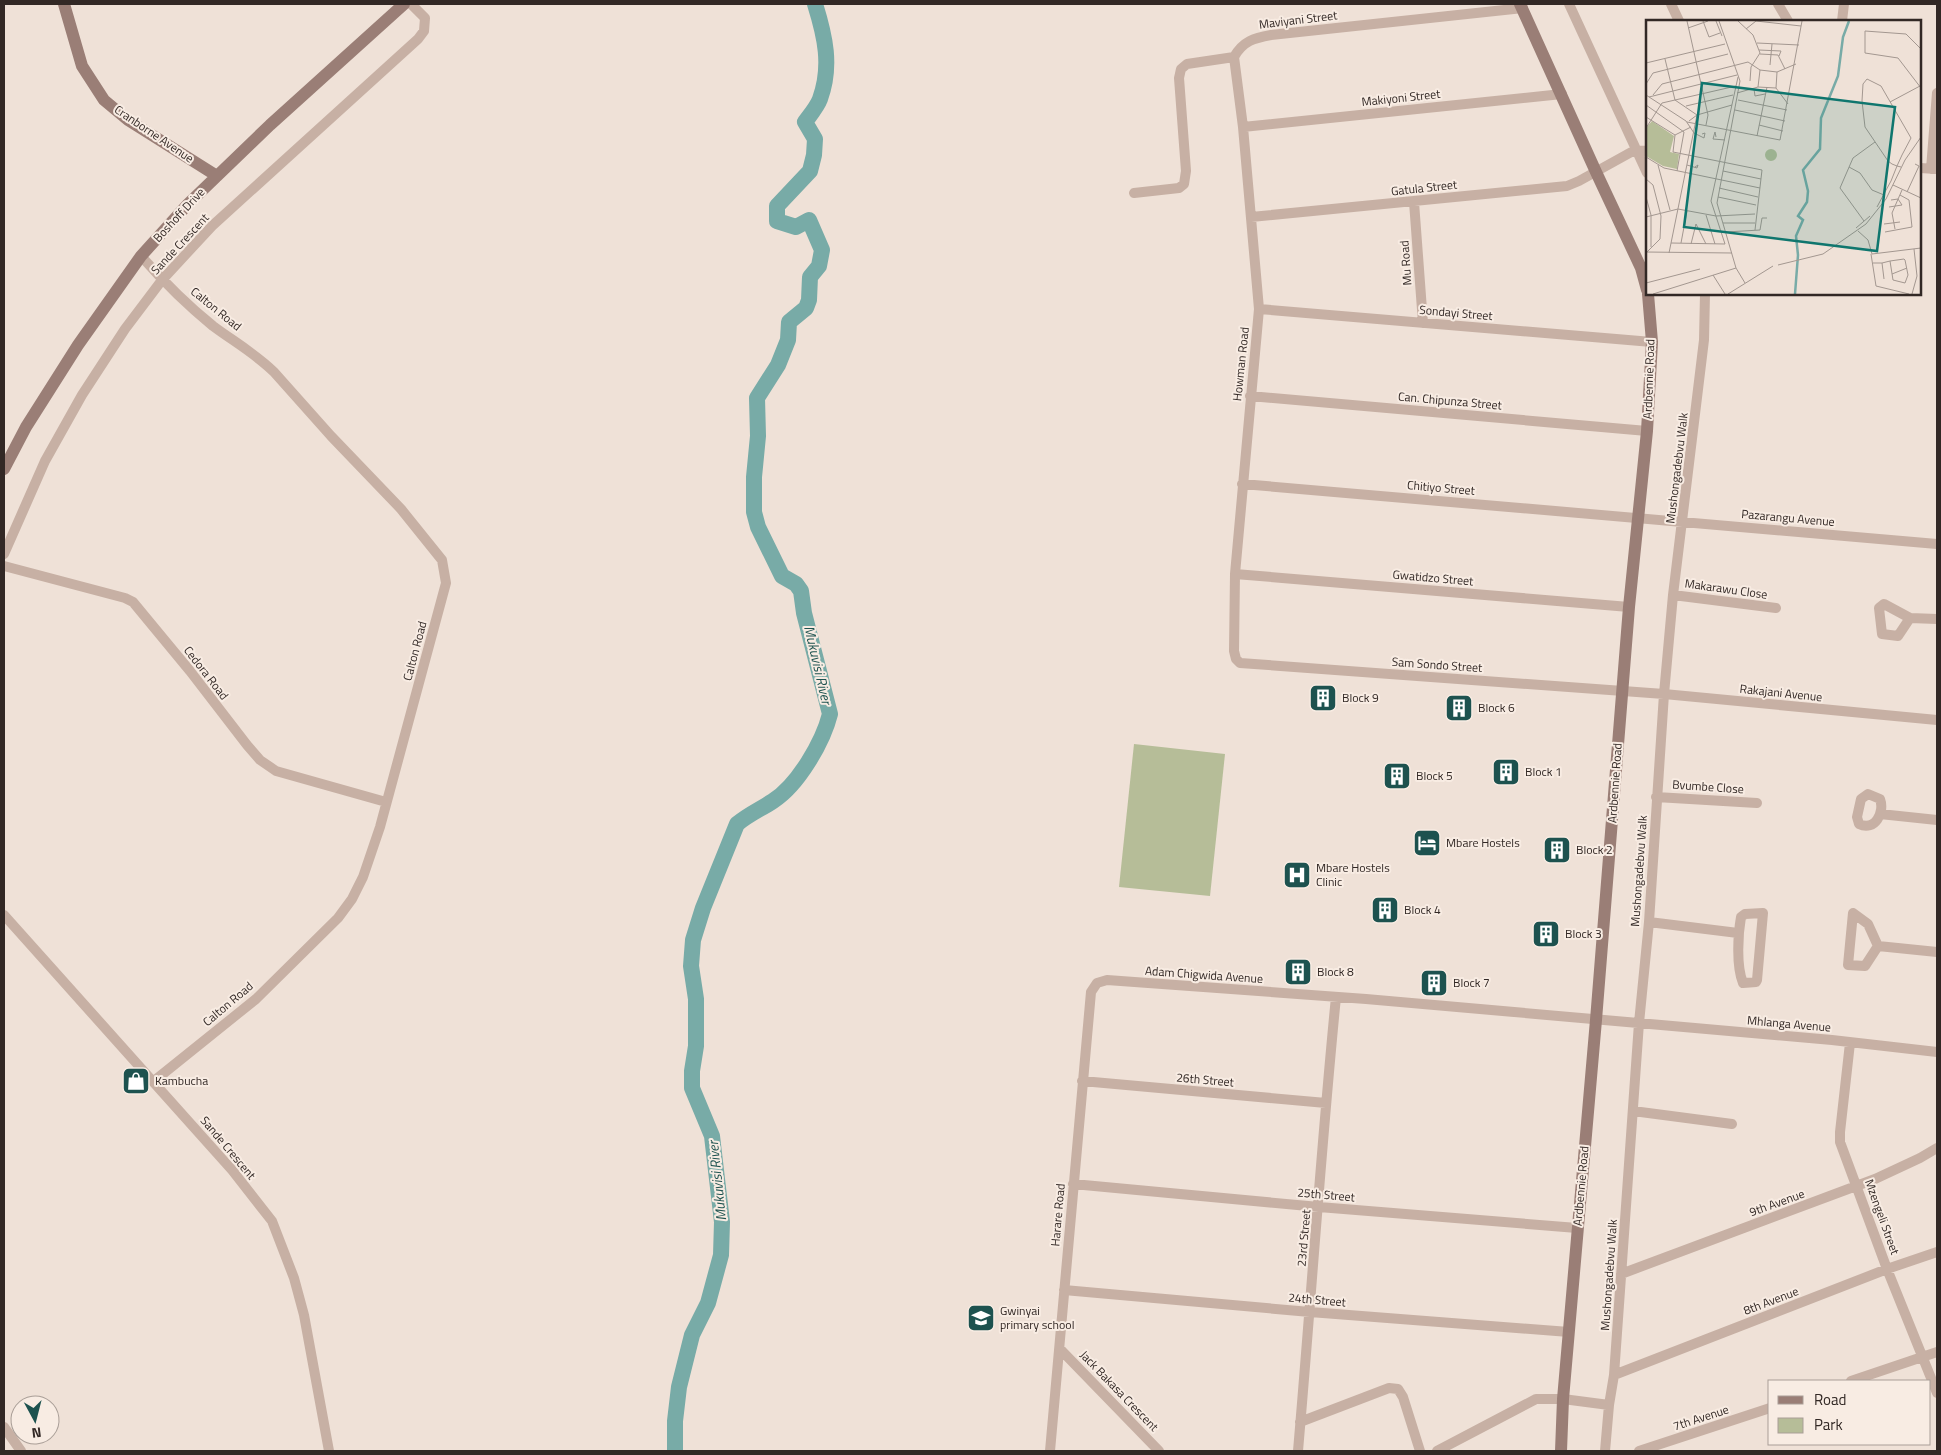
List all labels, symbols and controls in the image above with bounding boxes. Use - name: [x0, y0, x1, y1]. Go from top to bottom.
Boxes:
- street label: Maviyani Street: [1258, 5, 1339, 34]
- inset map: [1646, 20, 1921, 295]
- street label: Makiyoni Street: [1361, 84, 1442, 111]
- street label: Cranborne Avenue: [111, 100, 198, 167]
- street label: Gatula Street: [1390, 175, 1459, 200]
- street label: Boshoff Drive: [148, 183, 209, 246]
- street label: Sande Crescent: [146, 208, 214, 279]
- street label: Mu Road: [1394, 240, 1417, 286]
- street label: Calton Road: [187, 282, 246, 335]
- street label: Sondayi Street: [1419, 300, 1494, 325]
- street label: Howman Road: [1227, 326, 1254, 402]
- street label: Ardbennie Road: [1638, 339, 1659, 419]
- street label: Can. Chipunza Street: [1397, 387, 1503, 415]
- street label: Mushongadebvu Walk: [1660, 411, 1693, 525]
- street label: Chitiyo Street: [1406, 475, 1477, 500]
- street label: Pazarangu Avenue: [1740, 504, 1836, 531]
- street label: Gwatidzo Street: [1392, 565, 1475, 591]
- street label: Makarawu Close: [1683, 573, 1769, 604]
- street label: Calton Road: [397, 619, 432, 683]
- water label: Mukuvisi River: [799, 623, 838, 708]
- street label: Cedora Road: [179, 642, 234, 704]
- street label: Sam Sondo Street: [1391, 652, 1484, 677]
- street label: Rakajani Avenue: [1739, 679, 1823, 706]
- building icon: Block 9: [1308, 683, 1338, 713]
- place label: Block 9: [1342, 688, 1379, 707]
- building icon: Block 6: [1444, 693, 1474, 723]
- place label: Block 6: [1478, 698, 1515, 717]
- street label: Ardbennie Road: [1602, 742, 1627, 824]
- building icon: Block 1: [1491, 757, 1521, 787]
- building icon: Block 5: [1382, 761, 1412, 791]
- place label: Block 1: [1525, 762, 1562, 781]
- place label: Block 5: [1416, 766, 1453, 785]
- street label: Bvumbe Close: [1672, 775, 1745, 798]
- street label: Mushongadebvu Walk: [1625, 814, 1652, 927]
- hotel icon: Mbare Hostels: [1412, 828, 1442, 858]
- place label: Mbare Hostels: [1446, 833, 1520, 852]
- building icon: Block 2: [1542, 835, 1572, 865]
- place label: Block 2: [1576, 840, 1613, 859]
- place label: Mbare Hostels Clinic: [1316, 858, 1390, 891]
- hospital icon: Mbare Hostels Clinic: [1282, 860, 1312, 890]
- building icon: Block 4: [1370, 895, 1400, 925]
- place label: Block 4: [1404, 900, 1441, 919]
- building icon: Block 3: [1531, 919, 1561, 949]
- place label: Block 3: [1565, 924, 1602, 943]
- building icon: Block 8: [1283, 957, 1313, 987]
- street label: Adam Chigwida Avenue: [1144, 961, 1264, 988]
- place label: Block 8: [1317, 962, 1354, 981]
- building icon: Block 7: [1419, 968, 1449, 998]
- place label: Block 7: [1453, 973, 1490, 992]
- street label: Calton Road: [198, 977, 257, 1030]
- street label: Mhlanga Avenue: [1746, 1010, 1832, 1037]
- shop icon: Kambucha: [121, 1066, 151, 1096]
- street label: 26th Street: [1175, 1068, 1235, 1092]
- place label: Kambucha: [155, 1071, 208, 1090]
- street label: Sande Crescent: [196, 1112, 261, 1184]
- water label: Mukuvisi River: [702, 1139, 731, 1222]
- street label: Ardbennie Road: [1568, 1145, 1593, 1227]
- street label: Mzengeli Street: [1860, 1176, 1905, 1258]
- street label: Harare Road: [1045, 1183, 1070, 1247]
- street label: 25th Street: [1296, 1183, 1356, 1207]
- street label: 9th Avenue: [1747, 1184, 1807, 1221]
- street label: 23rd Street: [1292, 1208, 1316, 1267]
- street label: Mushongadebvu Walk: [1595, 1218, 1622, 1331]
- street label: 8th Avenue: [1741, 1281, 1801, 1320]
- street label: 24th Street: [1287, 1288, 1347, 1312]
- place label: Gwinyai primary school: [1000, 1301, 1074, 1334]
- school or university icon: Gwinyai primary school: [966, 1303, 996, 1333]
- street label: Jack Bakasa Crescent: [1076, 1346, 1164, 1436]
- legend: [1768, 1380, 1931, 1445]
- text: Road: [1814, 1388, 1846, 1411]
- north arrow: [10, 1395, 60, 1445]
- street label: 7th Avenue: [1671, 1400, 1731, 1435]
- text: Park: [1814, 1413, 1843, 1436]
- text: N: [31, 1422, 43, 1444]

